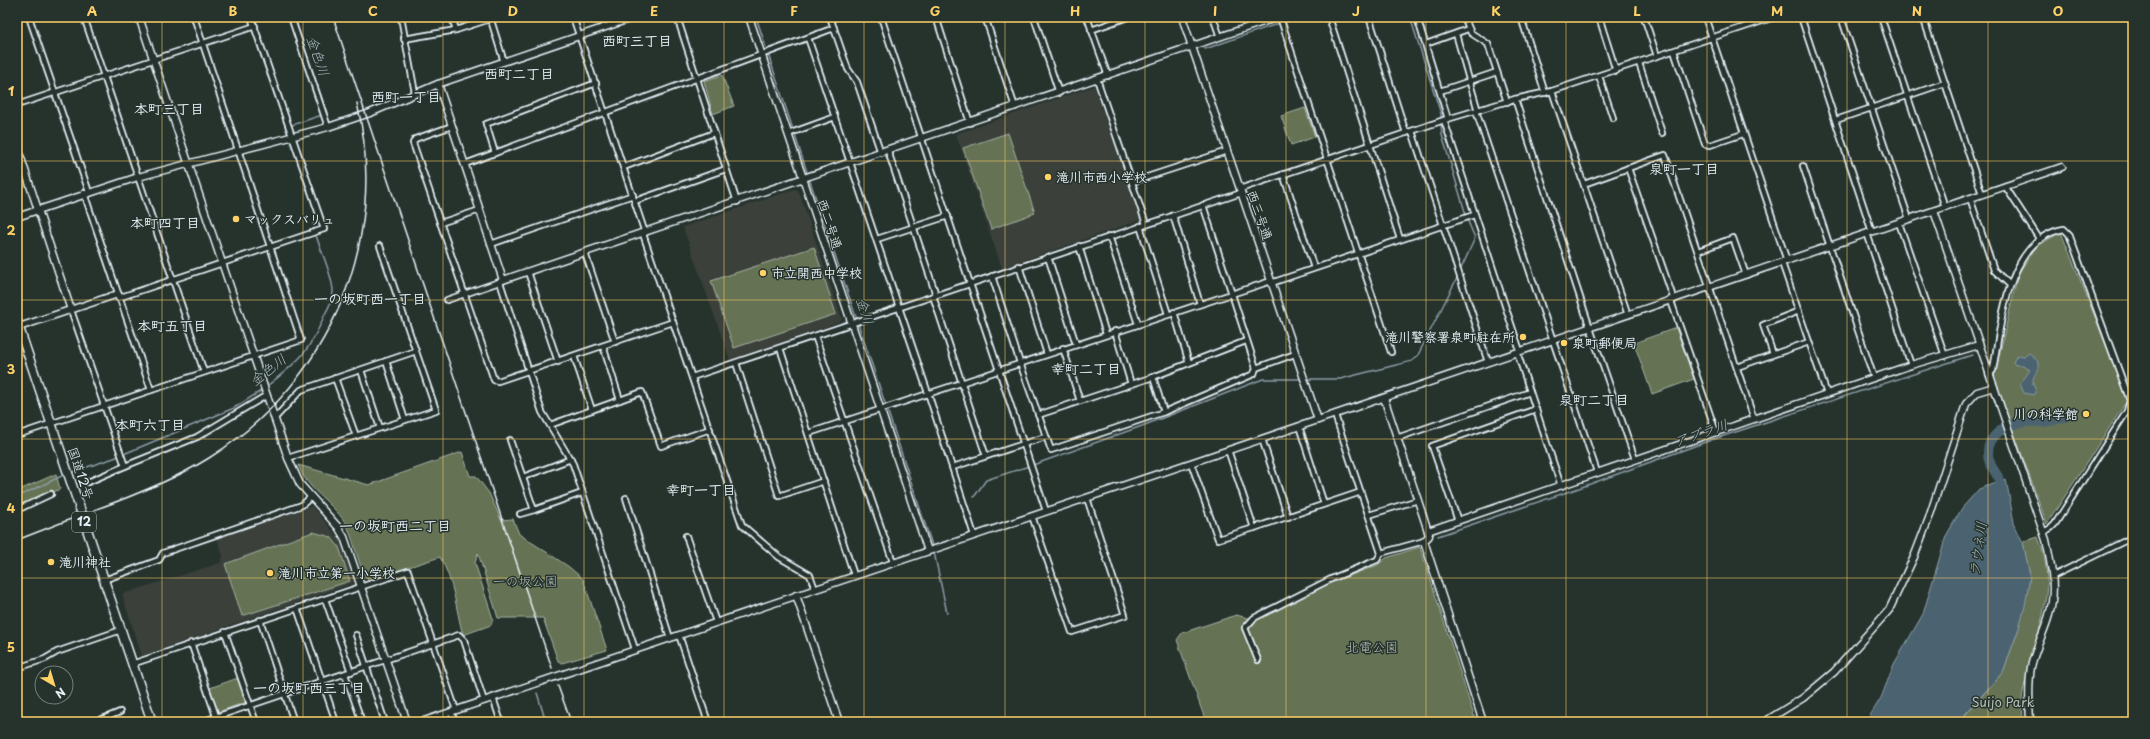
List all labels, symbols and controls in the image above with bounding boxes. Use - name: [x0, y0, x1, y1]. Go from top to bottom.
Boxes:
- text: A: [87, 1, 97, 20]
- text: B: [229, 1, 238, 20]
- text: C: [368, 1, 378, 20]
- text: D: [508, 1, 518, 20]
- text: E: [650, 1, 658, 20]
- text: F: [790, 1, 798, 20]
- text: G: [930, 1, 940, 20]
- text: H: [1070, 1, 1080, 20]
- text: I: [1213, 1, 1217, 20]
- text: J: [1352, 1, 1360, 20]
- text: K: [1491, 1, 1501, 20]
- text: L: [1633, 1, 1641, 20]
- text: M: [1771, 1, 1783, 20]
- text: N: [1912, 1, 1922, 20]
- text: O: [2053, 1, 2063, 20]
- district label: 西町三丁目: [602, 30, 672, 51]
- water label: 金色川: [302, 33, 335, 79]
- district label: 西町二丁目: [484, 63, 554, 84]
- text: 1: [8, 81, 14, 100]
- district label: 西町一丁目: [371, 86, 441, 107]
- district label: 本町三丁目: [134, 98, 204, 119]
- district label: 泉町一丁目: [1649, 158, 1719, 179]
- place label: 滝川市西小学校: [1056, 167, 1147, 186]
- marker: 滝川市西小学校: [1043, 172, 1053, 182]
- street label: 西三号通: [1243, 187, 1278, 243]
- street label: 西二号通: [813, 196, 848, 252]
- place label: マックスバリュ: [244, 209, 335, 228]
- district label: 本町四丁目: [130, 212, 200, 233]
- marker: マックスバリュ: [231, 214, 241, 224]
- text: 2: [6, 220, 16, 239]
- place label: 市立開西中学校: [771, 263, 862, 282]
- marker: 市立開西中学校: [758, 268, 768, 278]
- district label: 一の坂町西一丁目: [314, 288, 426, 309]
- water label: 金川: [851, 294, 880, 327]
- district label: 本町五丁目: [137, 315, 207, 336]
- place label: 滝川警察署泉町駐在所: [1385, 327, 1515, 346]
- marker: 滝川警察署泉町駐在所: [1518, 332, 1528, 342]
- place label: 泉町郵便局: [1572, 333, 1637, 352]
- marker: 泉町郵便局: [1559, 338, 1569, 348]
- water label: 金色川: [245, 348, 291, 391]
- district label: 幸町二丁目: [1051, 358, 1121, 379]
- text: 3: [7, 359, 16, 378]
- district label: 泉町二丁目: [1559, 389, 1629, 410]
- place label: 川の科学館: [2013, 404, 2078, 423]
- marker: 川の科学館: [2081, 409, 2091, 419]
- water label: アブラ川: [1671, 413, 1731, 452]
- district label: 本町六丁目: [115, 414, 185, 435]
- street label: 国道12号: [64, 444, 99, 501]
- district label: 幸町一丁目: [666, 479, 736, 500]
- text: 4: [7, 498, 16, 517]
- road number: 12: [72, 512, 96, 532]
- district label: 一の坂町西二丁目: [339, 515, 451, 536]
- water label: ラウネ川: [1963, 520, 1992, 578]
- place label: 滝川神社: [59, 552, 111, 571]
- marker: 滝川神社: [46, 557, 56, 567]
- place label: 滝川市立第一小学校: [278, 563, 395, 582]
- marker: 滝川市立第一小学校: [265, 568, 275, 578]
- park label: 一の坂公園: [492, 571, 558, 590]
- text: 5: [7, 637, 15, 656]
- park label: 北電公園: [1346, 637, 1398, 656]
- north arrow: [34, 665, 74, 705]
- district label: 一の坂町西三丁目: [253, 677, 365, 698]
- text: N: [52, 684, 69, 703]
- park label: Suijo Park: [1971, 692, 2035, 711]

